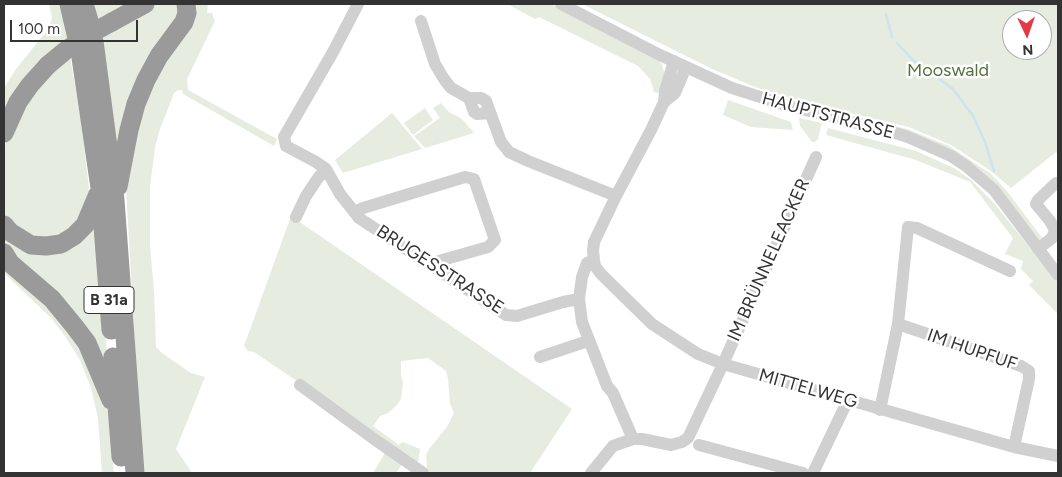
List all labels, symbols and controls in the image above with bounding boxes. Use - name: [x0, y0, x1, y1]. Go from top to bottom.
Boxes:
- scale bar: [12, 10, 140, 42]
- north arrow: [1002, 10, 1052, 60]
- text: 100 m: [18, 20, 60, 38]
- text: N: [1022, 41, 1034, 58]
- park label: Mooswald: [907, 60, 989, 82]
- street label: HAUPTSTRASSE: [760, 88, 896, 144]
- street label: IM BRÜNNELEACKER: [723, 175, 815, 345]
- street label: BRUGESSTRASSE: [372, 221, 508, 319]
- road number: B 31a: [84, 286, 134, 314]
- street label: IM HUPFUF: [924, 325, 1020, 375]
- street label: MITTELWEG: [756, 365, 860, 413]

